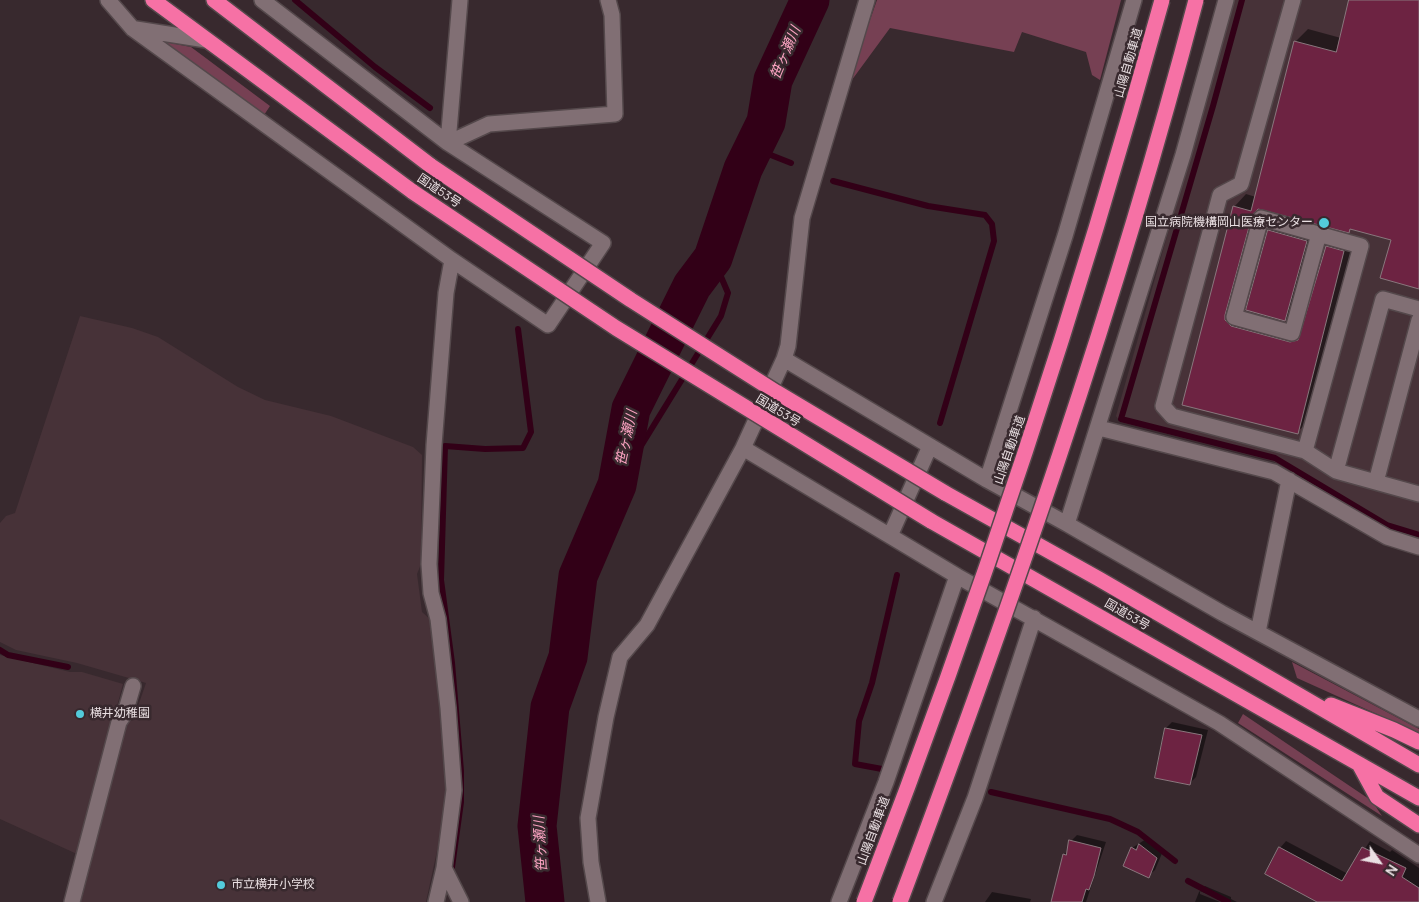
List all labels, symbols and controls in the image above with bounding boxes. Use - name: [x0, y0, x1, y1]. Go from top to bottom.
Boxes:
- water label: 笹ヶ瀬川: [767, 24, 805, 82]
- street label: 山陽自動車道: [1112, 26, 1146, 100]
- street label: 国道53号: [414, 171, 464, 211]
- place label: 国立病院機構岡山医療センター: [1145, 216, 1313, 230]
- marker: 国立病院機構岡山医療センター: [1317, 216, 1331, 230]
- street label: 国道53号: [753, 392, 803, 430]
- water label: 笹ヶ瀬川: [613, 409, 641, 467]
- street label: 山陽自動車道: [991, 414, 1029, 486]
- street label: 国道53号: [1102, 596, 1152, 634]
- place label: 横井幼稚園: [90, 707, 150, 721]
- marker: 横井幼稚園: [74, 708, 86, 720]
- street label: 山陽自動車道: [855, 795, 893, 867]
- water label: 笹ヶ瀬川: [531, 816, 551, 872]
- north arrow: [1354, 837, 1404, 887]
- text: N: [1381, 861, 1403, 880]
- place label: 市立横井小学校: [231, 878, 315, 892]
- marker: 市立横井小学校: [215, 879, 227, 891]

